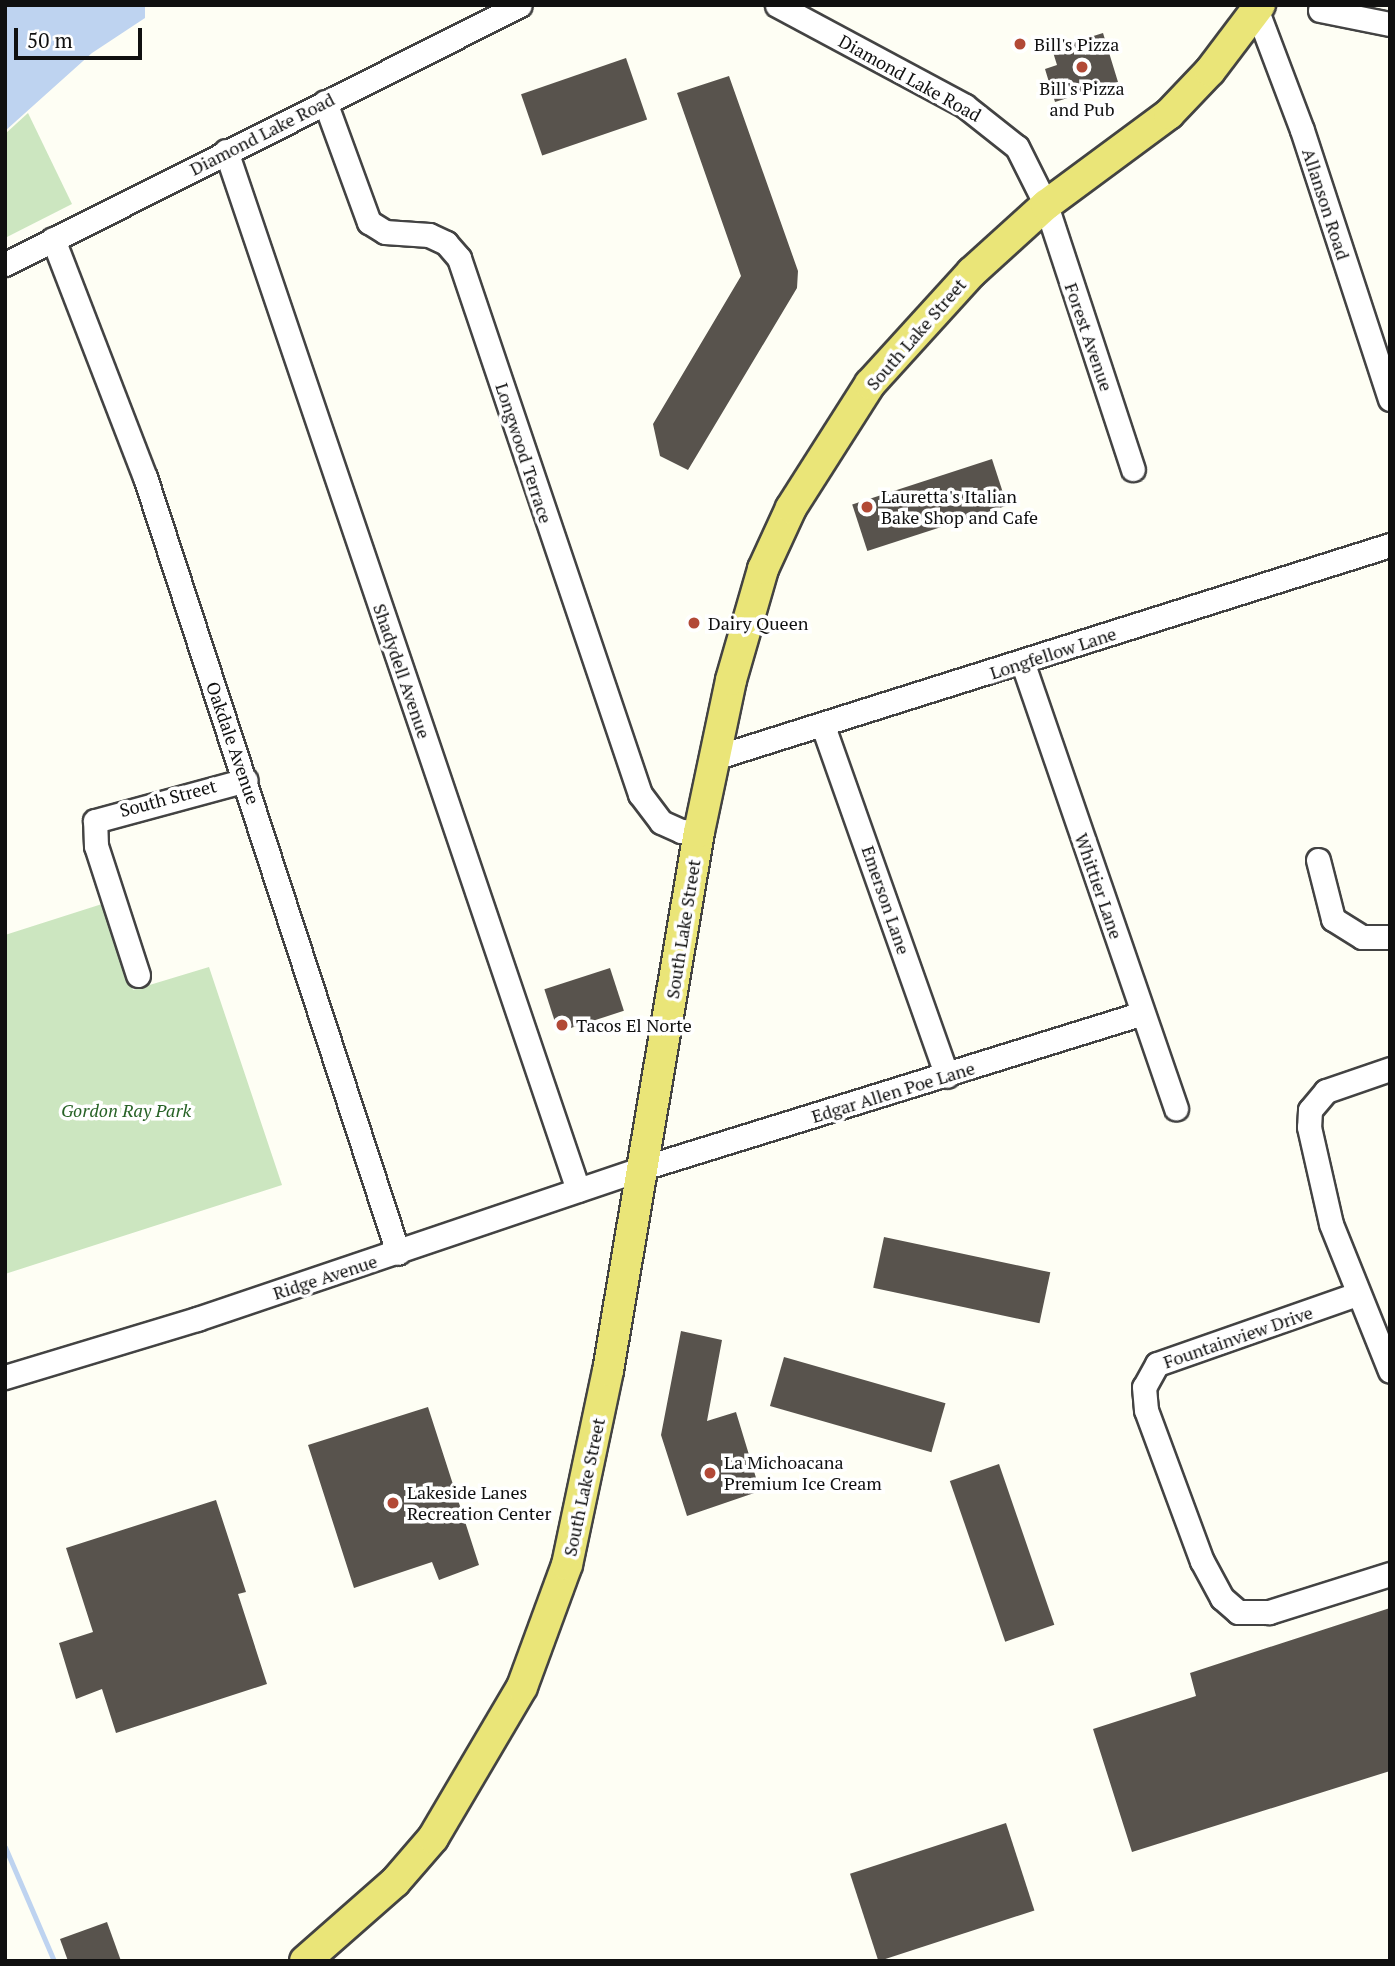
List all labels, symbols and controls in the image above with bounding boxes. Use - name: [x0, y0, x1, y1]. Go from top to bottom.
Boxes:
- scale bar: [18, 14, 145, 58]
- text: 50 m: [27, 26, 73, 54]
- street label: Diamond Lake Road: [835, 30, 985, 126]
- place label: Bill's Pizza: [1034, 33, 1119, 55]
- marker: Bill's Pizza: [1012, 36, 1028, 52]
- marker: Bill's Pizza and Pub: [1074, 59, 1090, 75]
- place label: Bill's Pizza and Pub: [1039, 78, 1125, 120]
- street label: Diamond Lake Road: [186, 88, 338, 180]
- street label: Allanson Road: [1298, 146, 1354, 262]
- street label: South Lake Street: [862, 274, 970, 394]
- street label: Forest Avenue: [1060, 280, 1118, 394]
- street label: Longwood Terrace: [491, 380, 557, 526]
- place label: Lauretta's Italian Bake Shop and Cafe: [881, 486, 1038, 528]
- marker: Lauretta's Italian Bake Shop and Cafe: [859, 499, 875, 515]
- street label: Shadydell Avenue: [369, 601, 435, 741]
- place label: Dairy Queen: [708, 612, 808, 634]
- marker: Dairy Queen: [686, 615, 702, 631]
- street label: Longfellow Lane: [987, 622, 1119, 684]
- street label: Oakdale Avenue: [202, 679, 264, 807]
- street label: South Street: [117, 775, 219, 821]
- street label: Whittier Lane: [1071, 830, 1127, 942]
- street label: Emerson Lane: [857, 843, 915, 957]
- street label: South Lake Street: [661, 858, 705, 1000]
- place label: Tacos El Norte: [576, 1014, 692, 1036]
- marker: Tacos El Norte: [554, 1017, 570, 1033]
- street label: Edgar Allen Poe Lane: [809, 1057, 977, 1127]
- park label: Gordon Ray Park: [61, 1099, 191, 1121]
- street label: Ridge Avenue: [270, 1250, 380, 1304]
- street label: Fountainview Drive: [1160, 1301, 1316, 1373]
- street label: South Lake Street: [559, 1416, 609, 1558]
- place label: La Michoacana Premium Ice Cream: [724, 1452, 882, 1494]
- marker: La Michoacana Premium Ice Cream: [702, 1465, 718, 1481]
- place label: Lakeside Lanes Recreation Center: [407, 1482, 551, 1524]
- marker: Lakeside Lanes Recreation Center: [385, 1495, 401, 1511]

